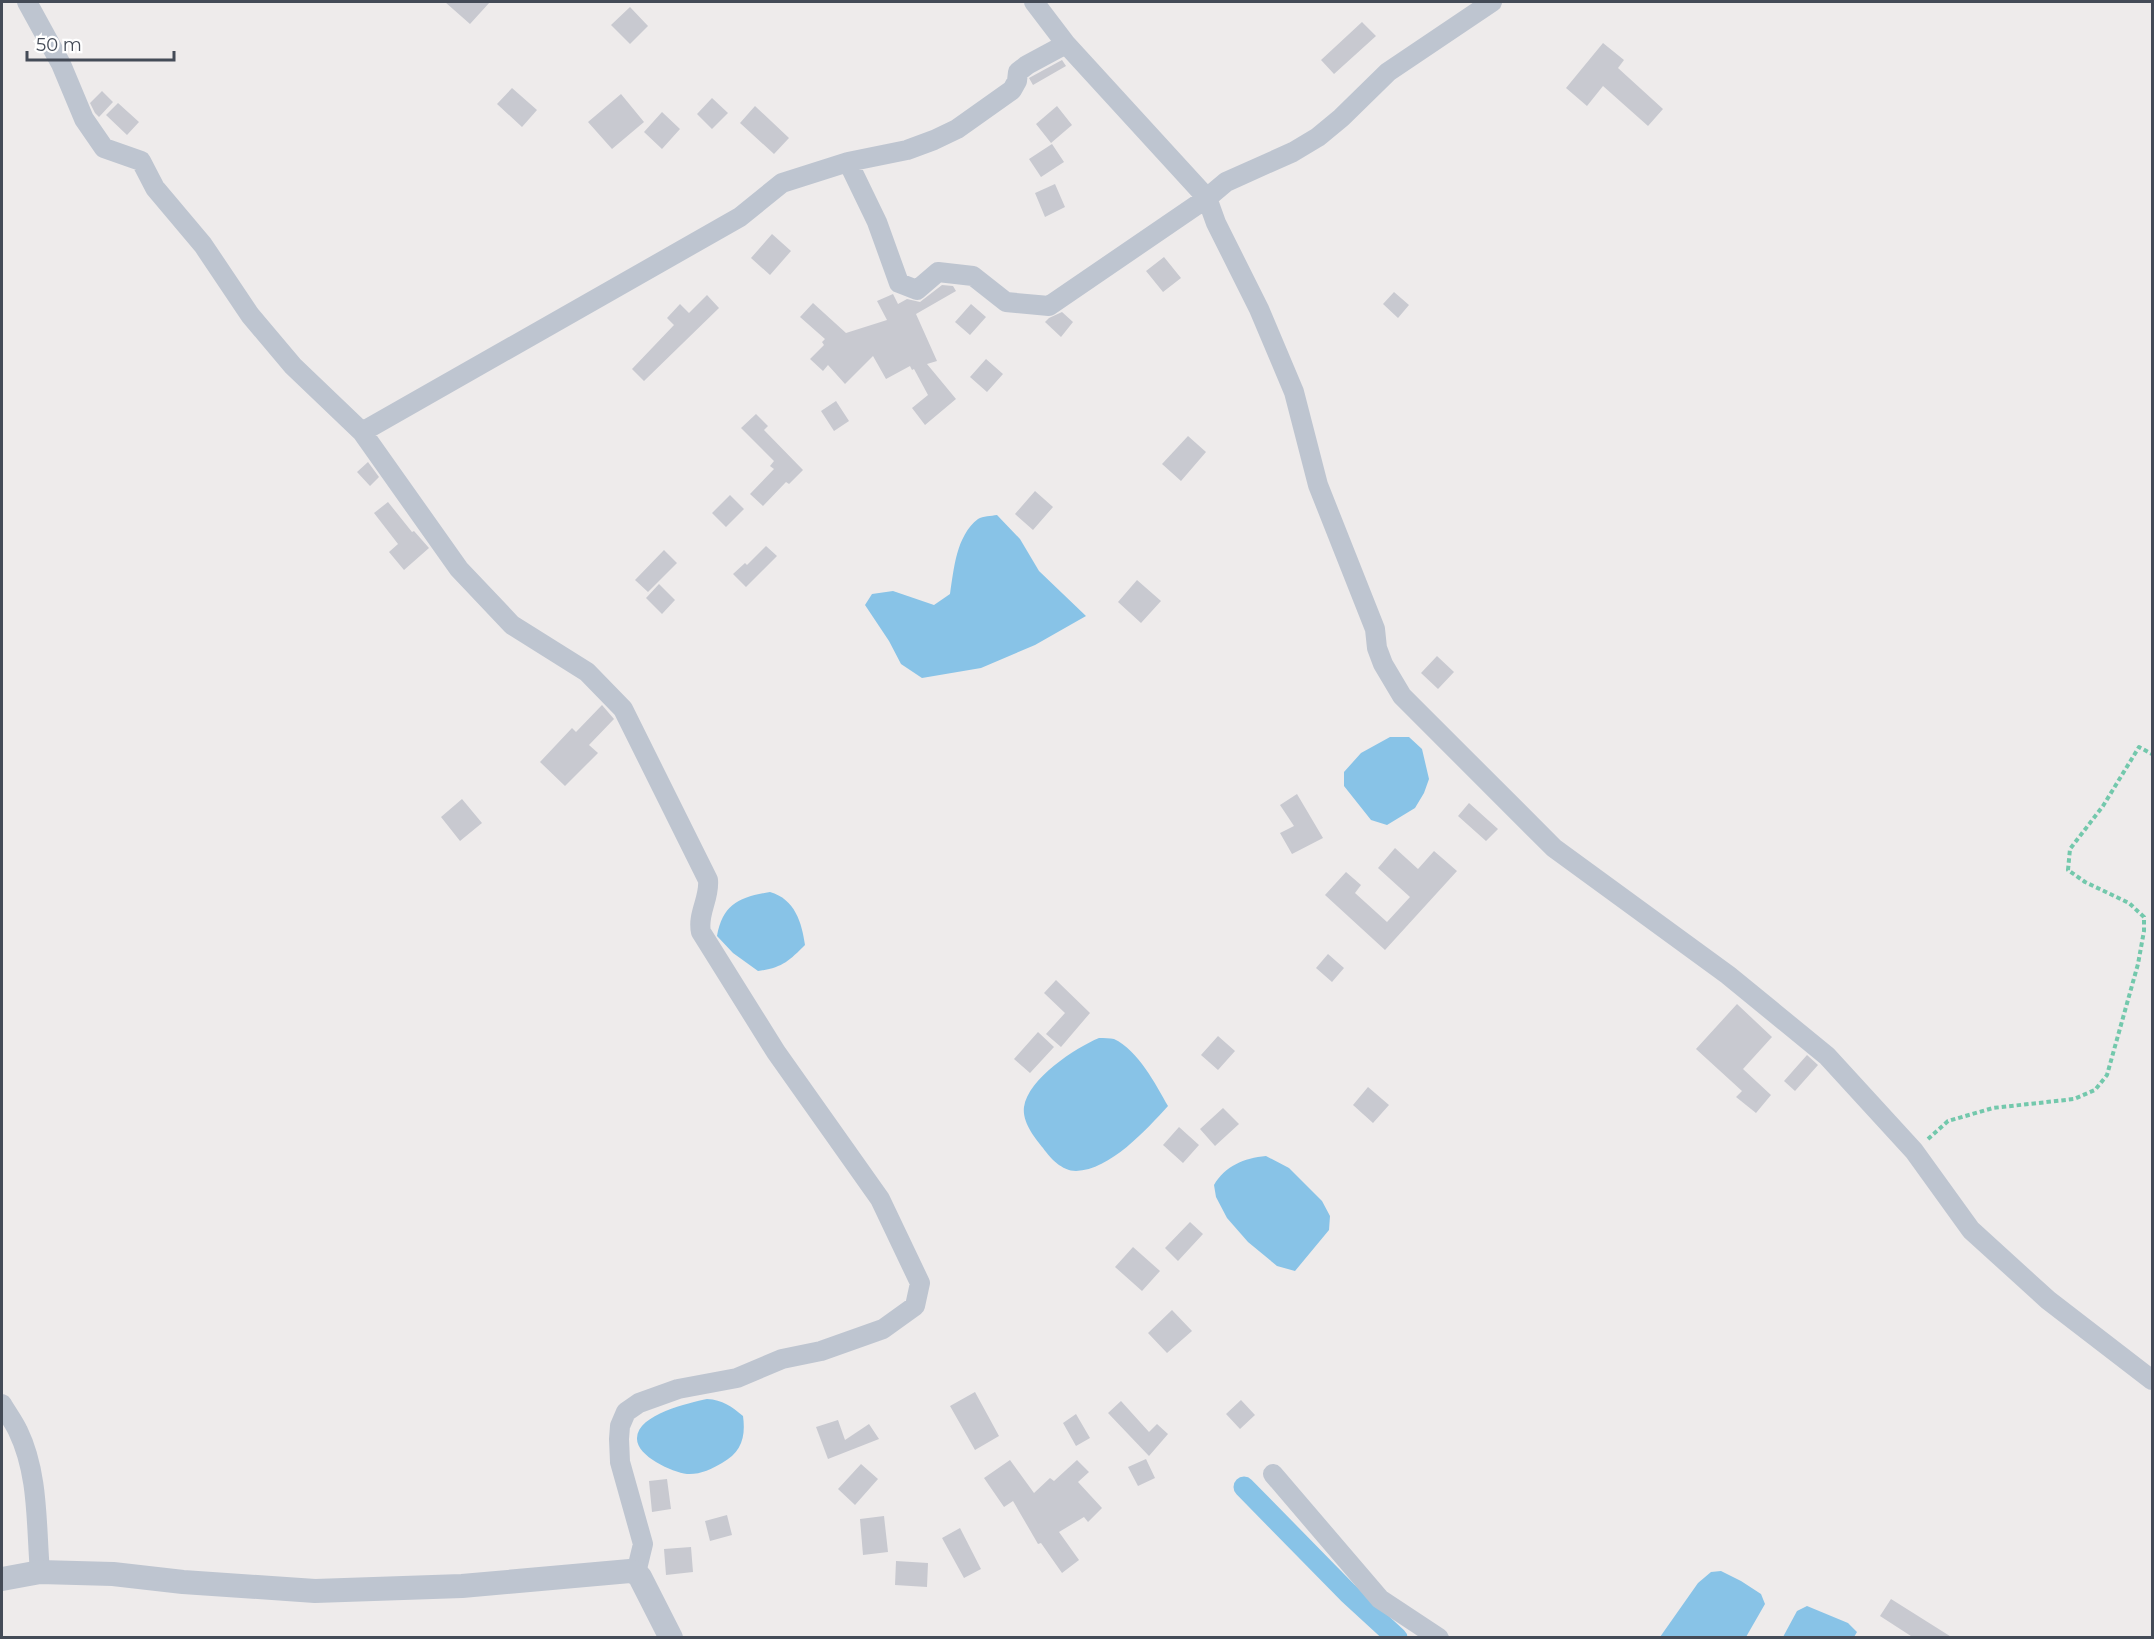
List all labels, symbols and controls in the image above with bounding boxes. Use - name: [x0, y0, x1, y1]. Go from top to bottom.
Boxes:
- scale bar: [27, 24, 174, 62]
- text: 50 m: [36, 34, 82, 56]

